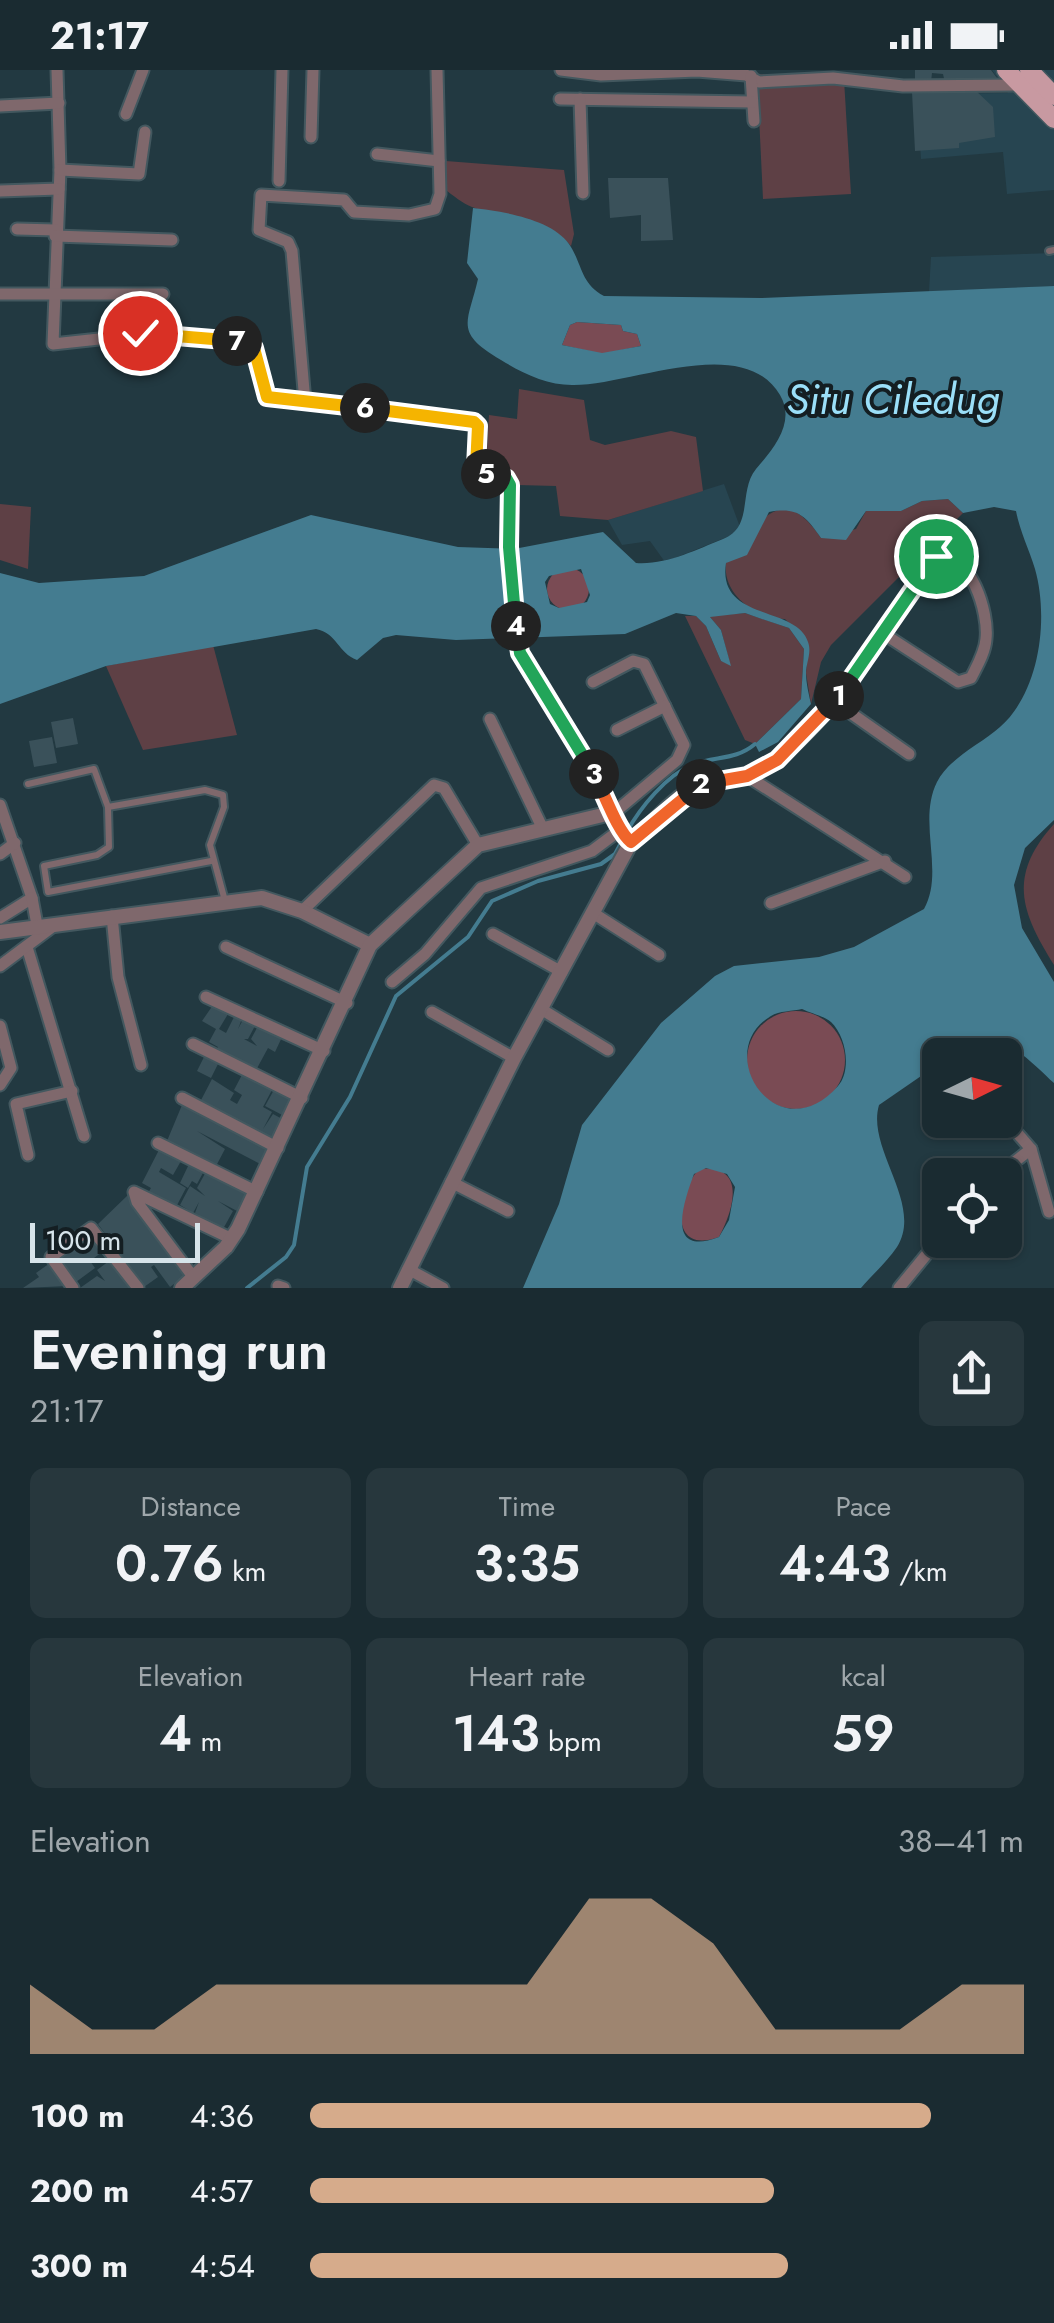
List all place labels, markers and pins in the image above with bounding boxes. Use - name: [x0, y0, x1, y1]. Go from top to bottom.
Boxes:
- pin: [98, 291, 183, 376]
- pin: 7: [212, 316, 262, 366]
- pin: 6: [340, 383, 390, 433]
- pin: 5: [461, 449, 511, 499]
- pin: [894, 514, 979, 599]
- pin: 4: [491, 601, 541, 651]
- pin: 1: [814, 671, 864, 721]
- pin: 3: [569, 749, 619, 799]
- pin: 2: [676, 759, 726, 809]

